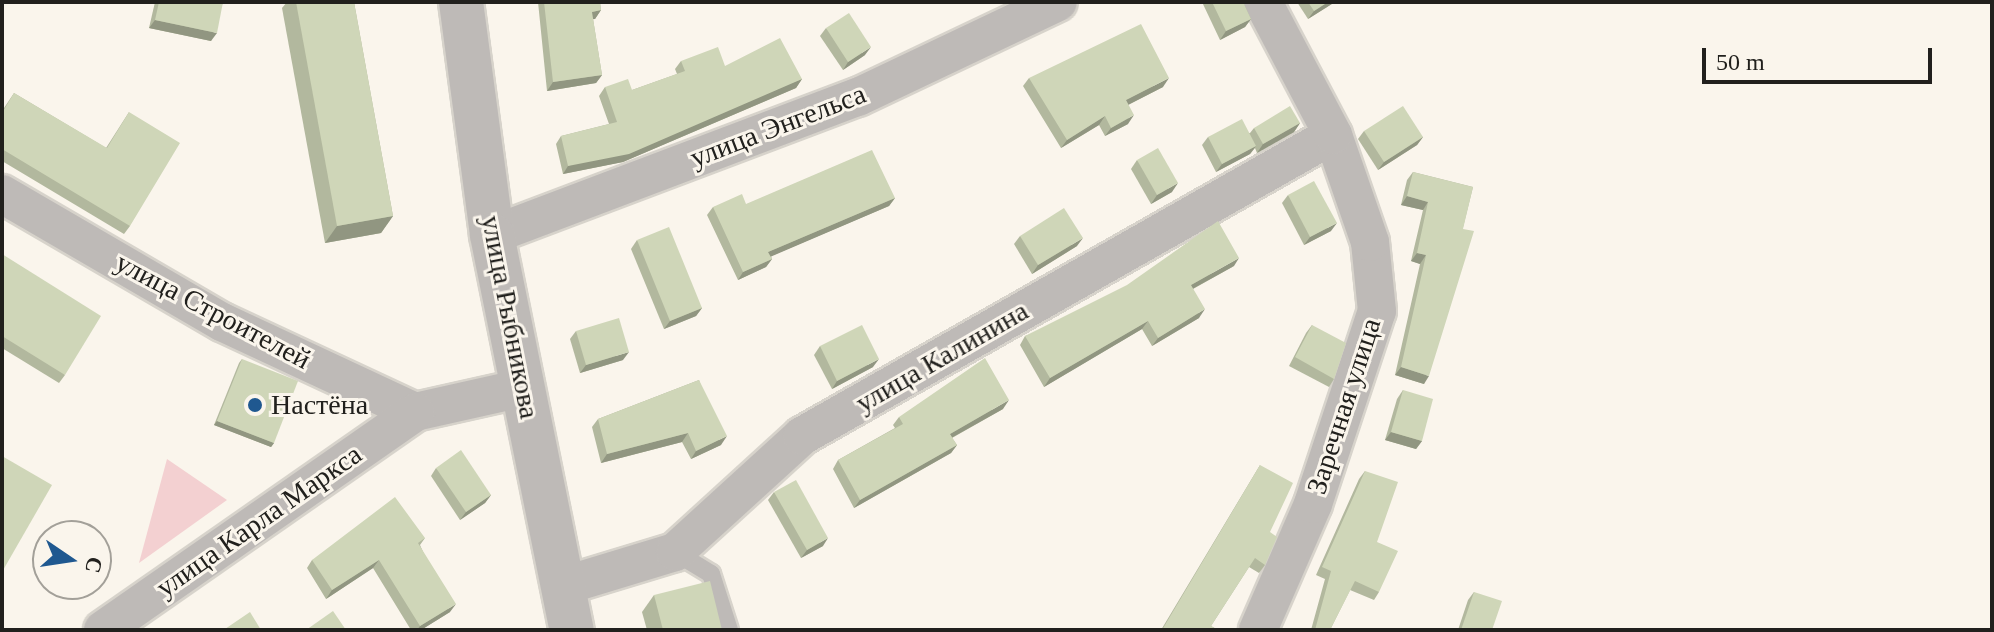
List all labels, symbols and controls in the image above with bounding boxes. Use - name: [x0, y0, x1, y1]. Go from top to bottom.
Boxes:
- scale bar: [1706, 32, 1936, 82]
- text: 50 m: [1716, 49, 1765, 75]
- street label: улица Энгельса: [686, 77, 870, 175]
- street label: улица Рыбникова: [474, 213, 546, 421]
- street label: улица Строителей: [110, 245, 316, 377]
- street label: улица Калинина: [850, 294, 1034, 420]
- street label: Заречная улица: [1300, 314, 1388, 498]
- place label: Настёна: [271, 388, 368, 422]
- marker: Настёна: [246, 396, 264, 414]
- street label: улица Карла Маркса: [150, 437, 368, 605]
- north arrow: [32, 520, 112, 600]
- text: С: [80, 555, 108, 576]

